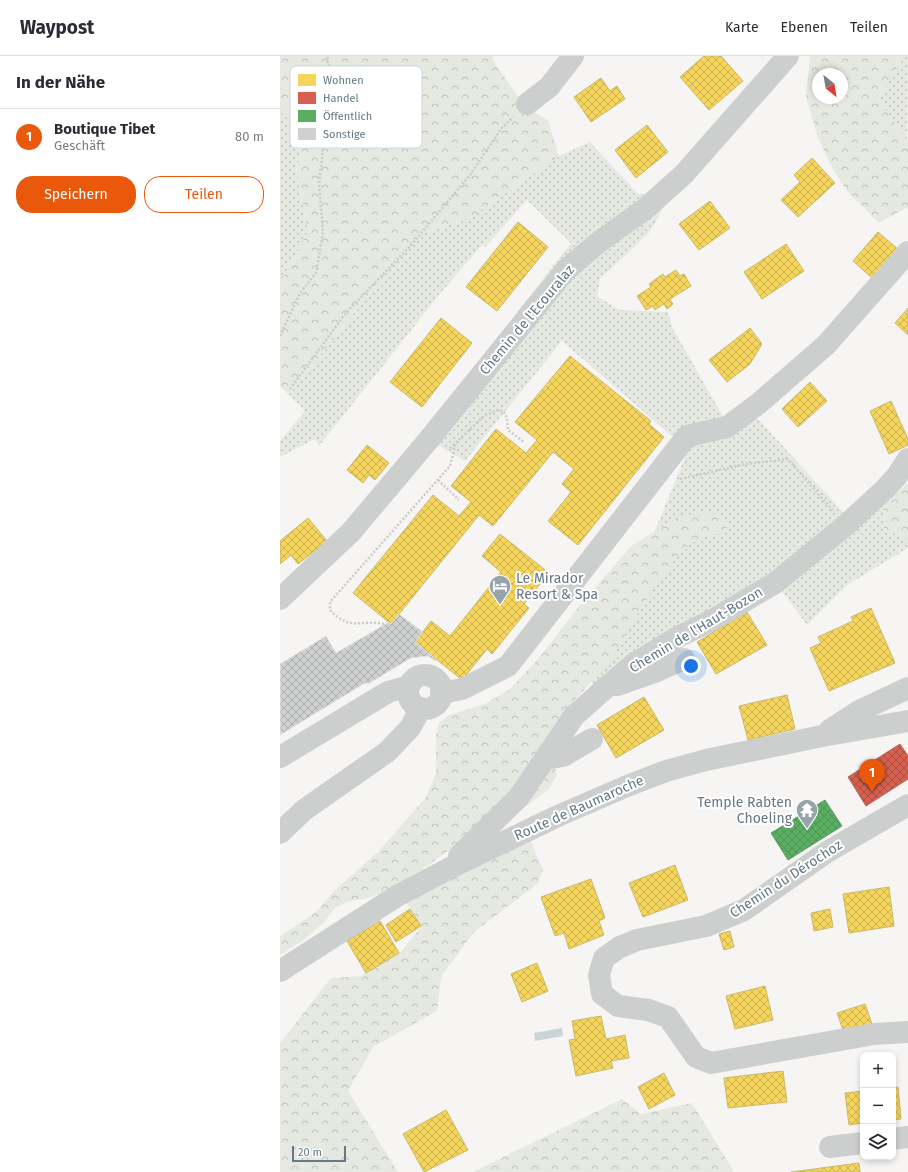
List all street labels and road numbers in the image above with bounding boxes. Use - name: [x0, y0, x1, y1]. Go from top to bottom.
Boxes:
- street label: Chemin de l'Ecouralaz: [476, 262, 578, 378]
- street label: Chemin de l'Haut-Bozon: [626, 583, 766, 677]
- street label: Route de Baumaroche: [512, 772, 646, 844]
- street label: Chemin du Dérochoz: [727, 836, 845, 922]

